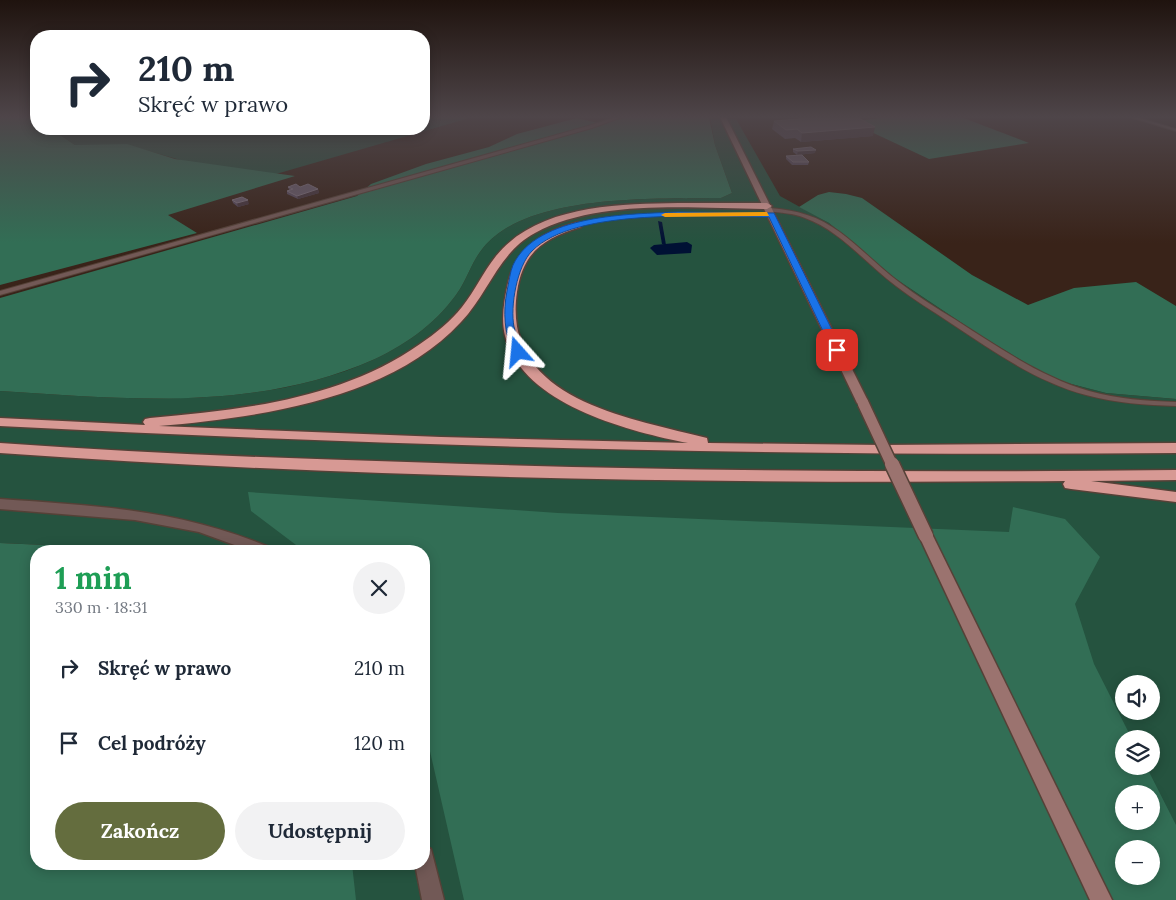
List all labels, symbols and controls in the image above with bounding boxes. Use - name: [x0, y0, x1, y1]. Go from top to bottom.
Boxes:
- text: 210 m: [138, 46, 235, 91]
- icon: right: [55, 50, 120, 115]
- text: Skręć w prawo: [138, 90, 288, 118]
- position arrow: [491, 325, 543, 377]
- pin: [816, 329, 858, 371]
- icon: arrive: [823, 336, 851, 364]
- text: 1 min: [55, 559, 132, 597]
- button: close: [353, 562, 405, 614]
- text: 330 m · 18:31: [55, 597, 147, 617]
- icon: right: [55, 654, 83, 682]
- text: Skręć w prawo: [98, 656, 231, 680]
- text: 210 m: [354, 656, 405, 680]
- map controls: [1115, 675, 1160, 885]
- button: sound: [1115, 675, 1160, 720]
- icon: arrive: [55, 729, 83, 757]
- button: layers: [1115, 730, 1160, 775]
- text: Cel podróży: [98, 731, 206, 755]
- text: 120 m: [354, 731, 405, 755]
- button: +: [1115, 785, 1160, 830]
- button: Zakończ: [55, 802, 225, 860]
- button: Udostępnij: [235, 802, 405, 860]
- button: −: [1115, 840, 1160, 885]

